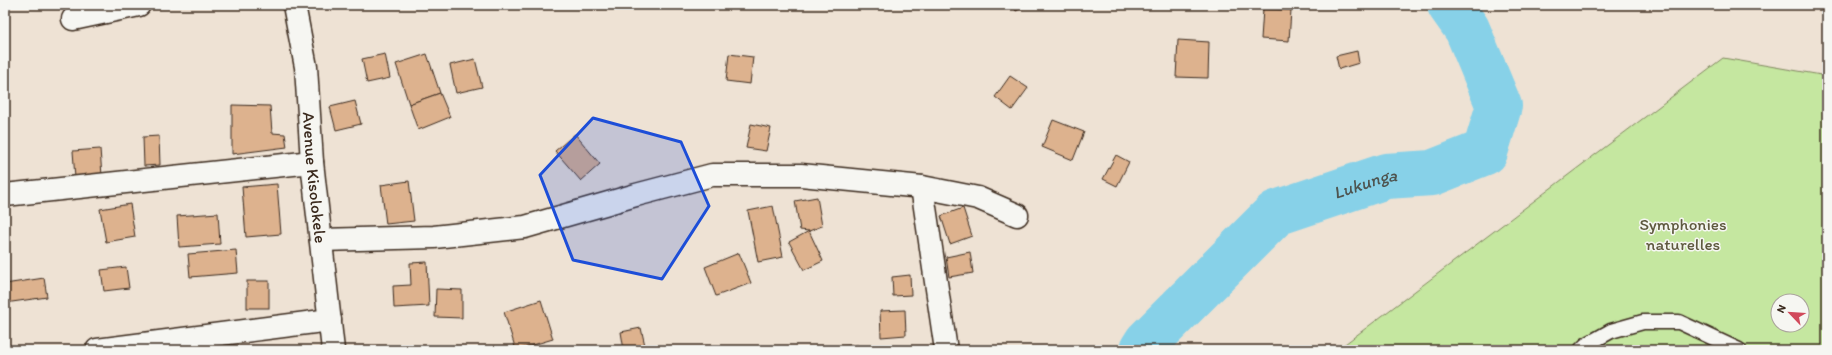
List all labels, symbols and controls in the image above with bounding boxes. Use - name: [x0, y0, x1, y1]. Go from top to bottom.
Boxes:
- street label: Avenue Kisolokele: [299, 111, 331, 244]
- water label: Lukunga: [1330, 164, 1399, 204]
- park label: Symphonies naturelles: [1639, 214, 1727, 254]
- north arrow: [1770, 293, 1810, 333]
- text: N: [1774, 303, 1789, 315]

